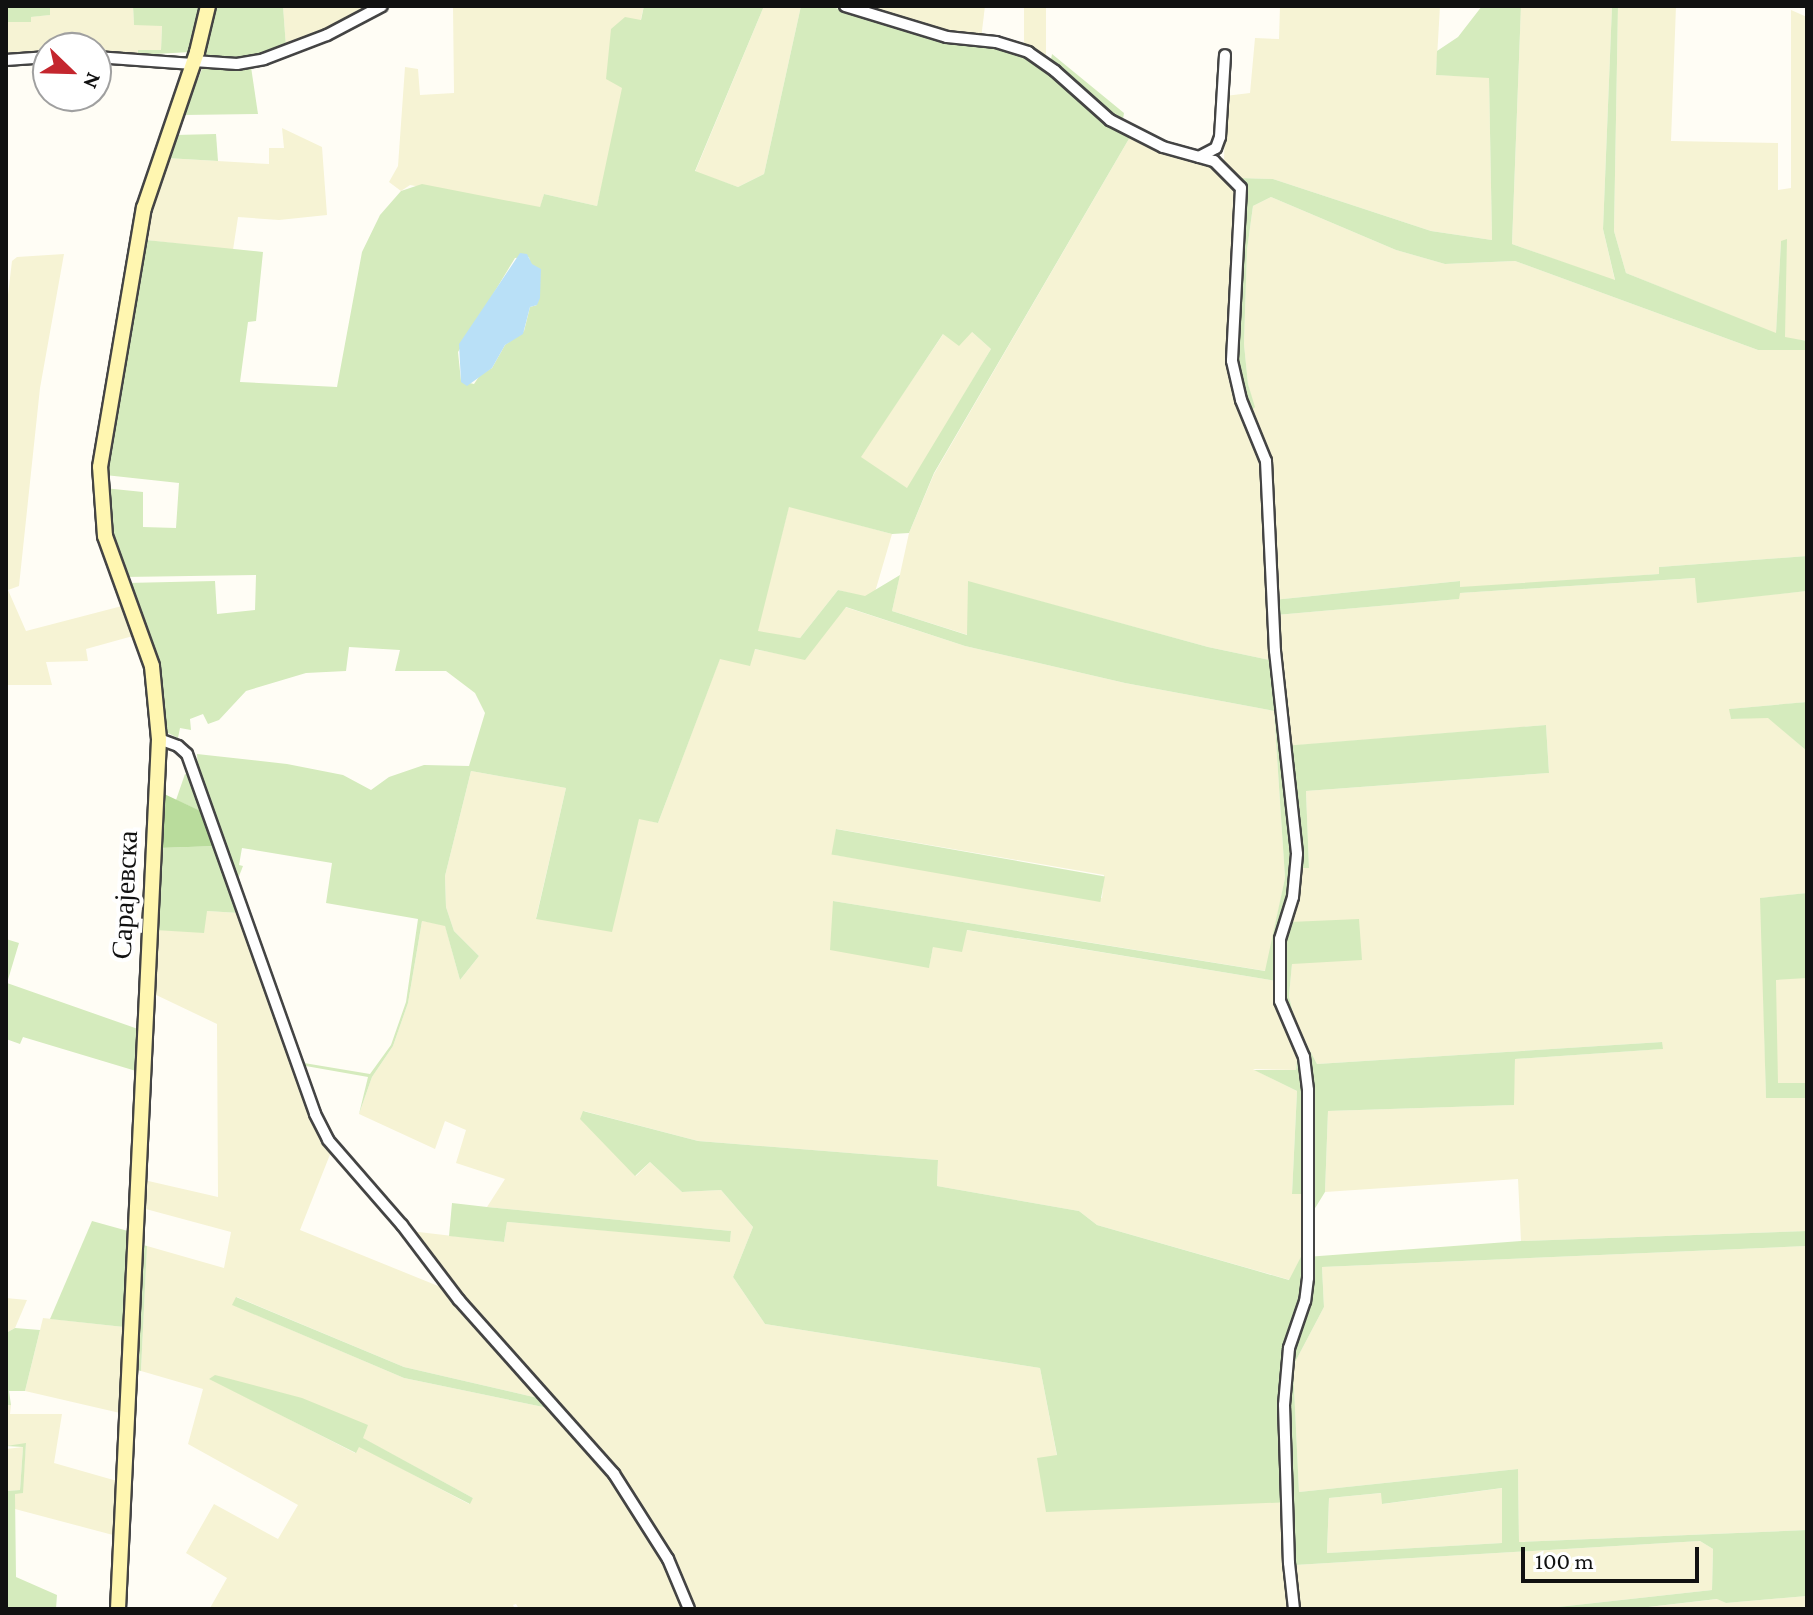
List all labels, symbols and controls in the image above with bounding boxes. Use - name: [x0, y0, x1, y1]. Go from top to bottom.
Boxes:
- north arrow: [32, 32, 112, 112]
- text: N: [78, 69, 107, 93]
- street label: Сарајевска: [105, 830, 145, 960]
- scale bar: [1525, 1531, 1703, 1581]
- text: 100 m: [1535, 1547, 1594, 1574]

